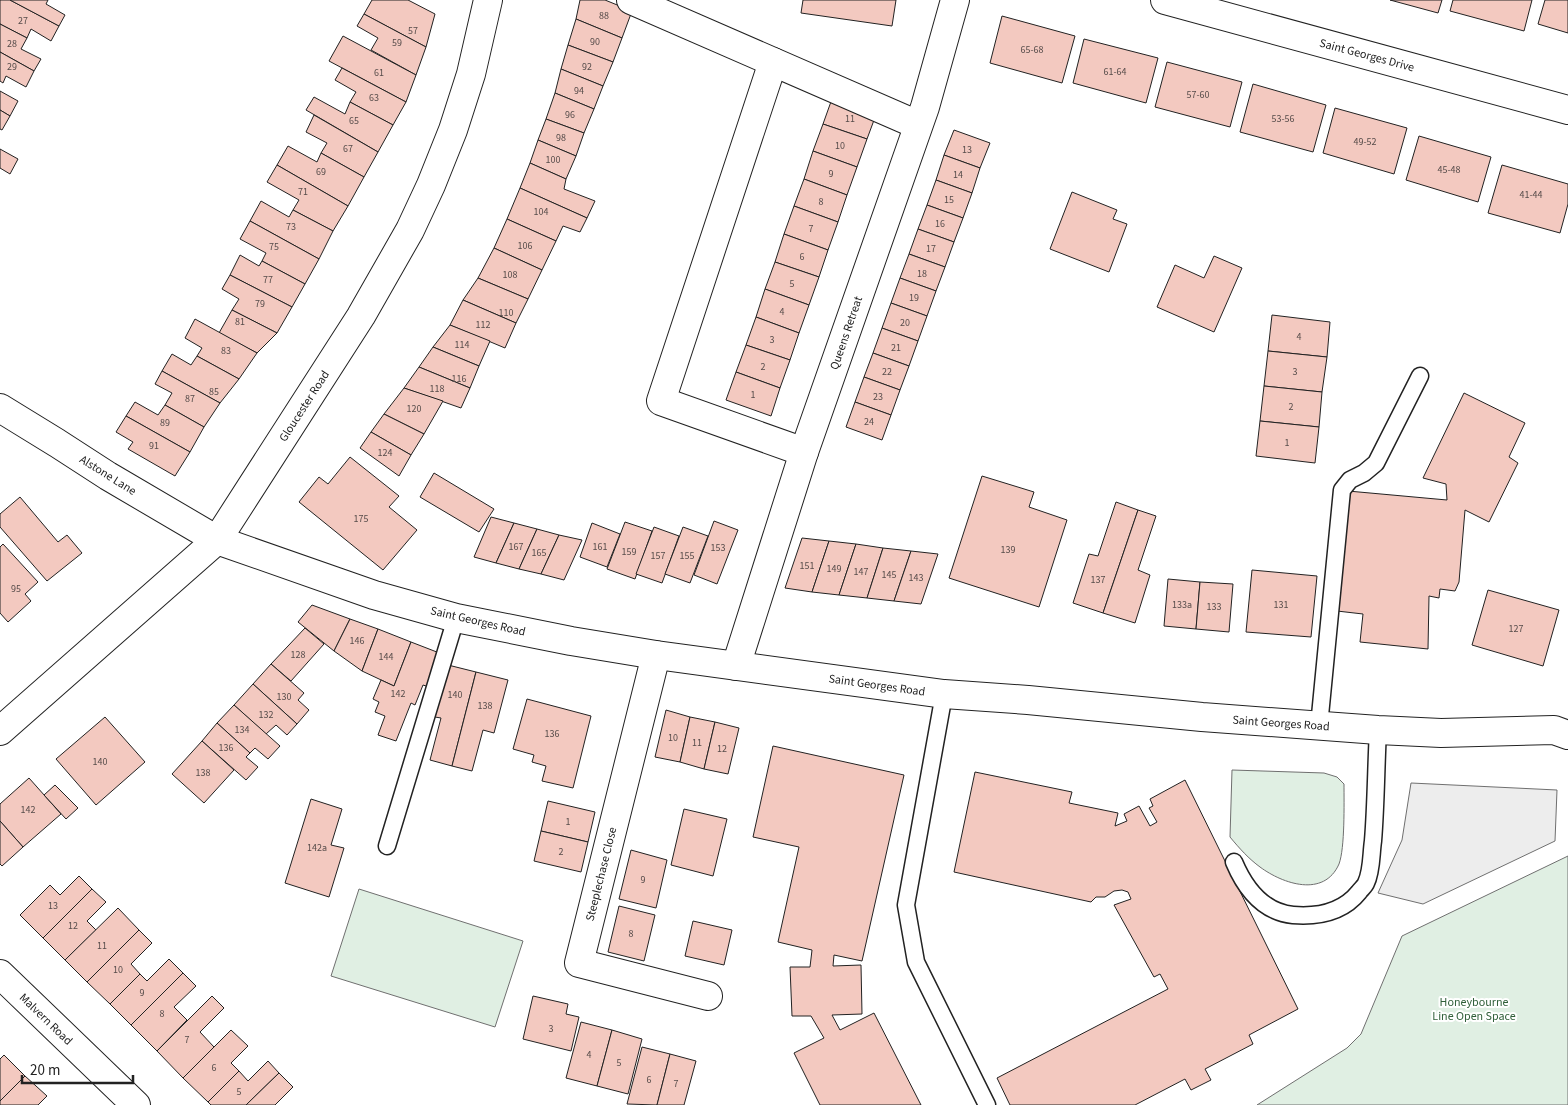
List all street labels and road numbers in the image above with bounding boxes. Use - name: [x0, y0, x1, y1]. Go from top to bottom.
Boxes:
- street label: Saint Georges Drive: [1318, 35, 1416, 76]
- street label: Queens Retreat: [826, 294, 867, 372]
- street label: Gloucester Road: [275, 367, 334, 445]
- street label: Alstone Lane: [76, 451, 139, 500]
- street label: Saint Georges Road: [429, 602, 527, 641]
- street label: Saint Georges Road: [828, 670, 926, 701]
- street label: Saint Georges Road: [1232, 712, 1330, 735]
- street label: Steeplechase Close: [582, 825, 621, 923]
- street label: Malvern Road: [15, 990, 76, 1049]

